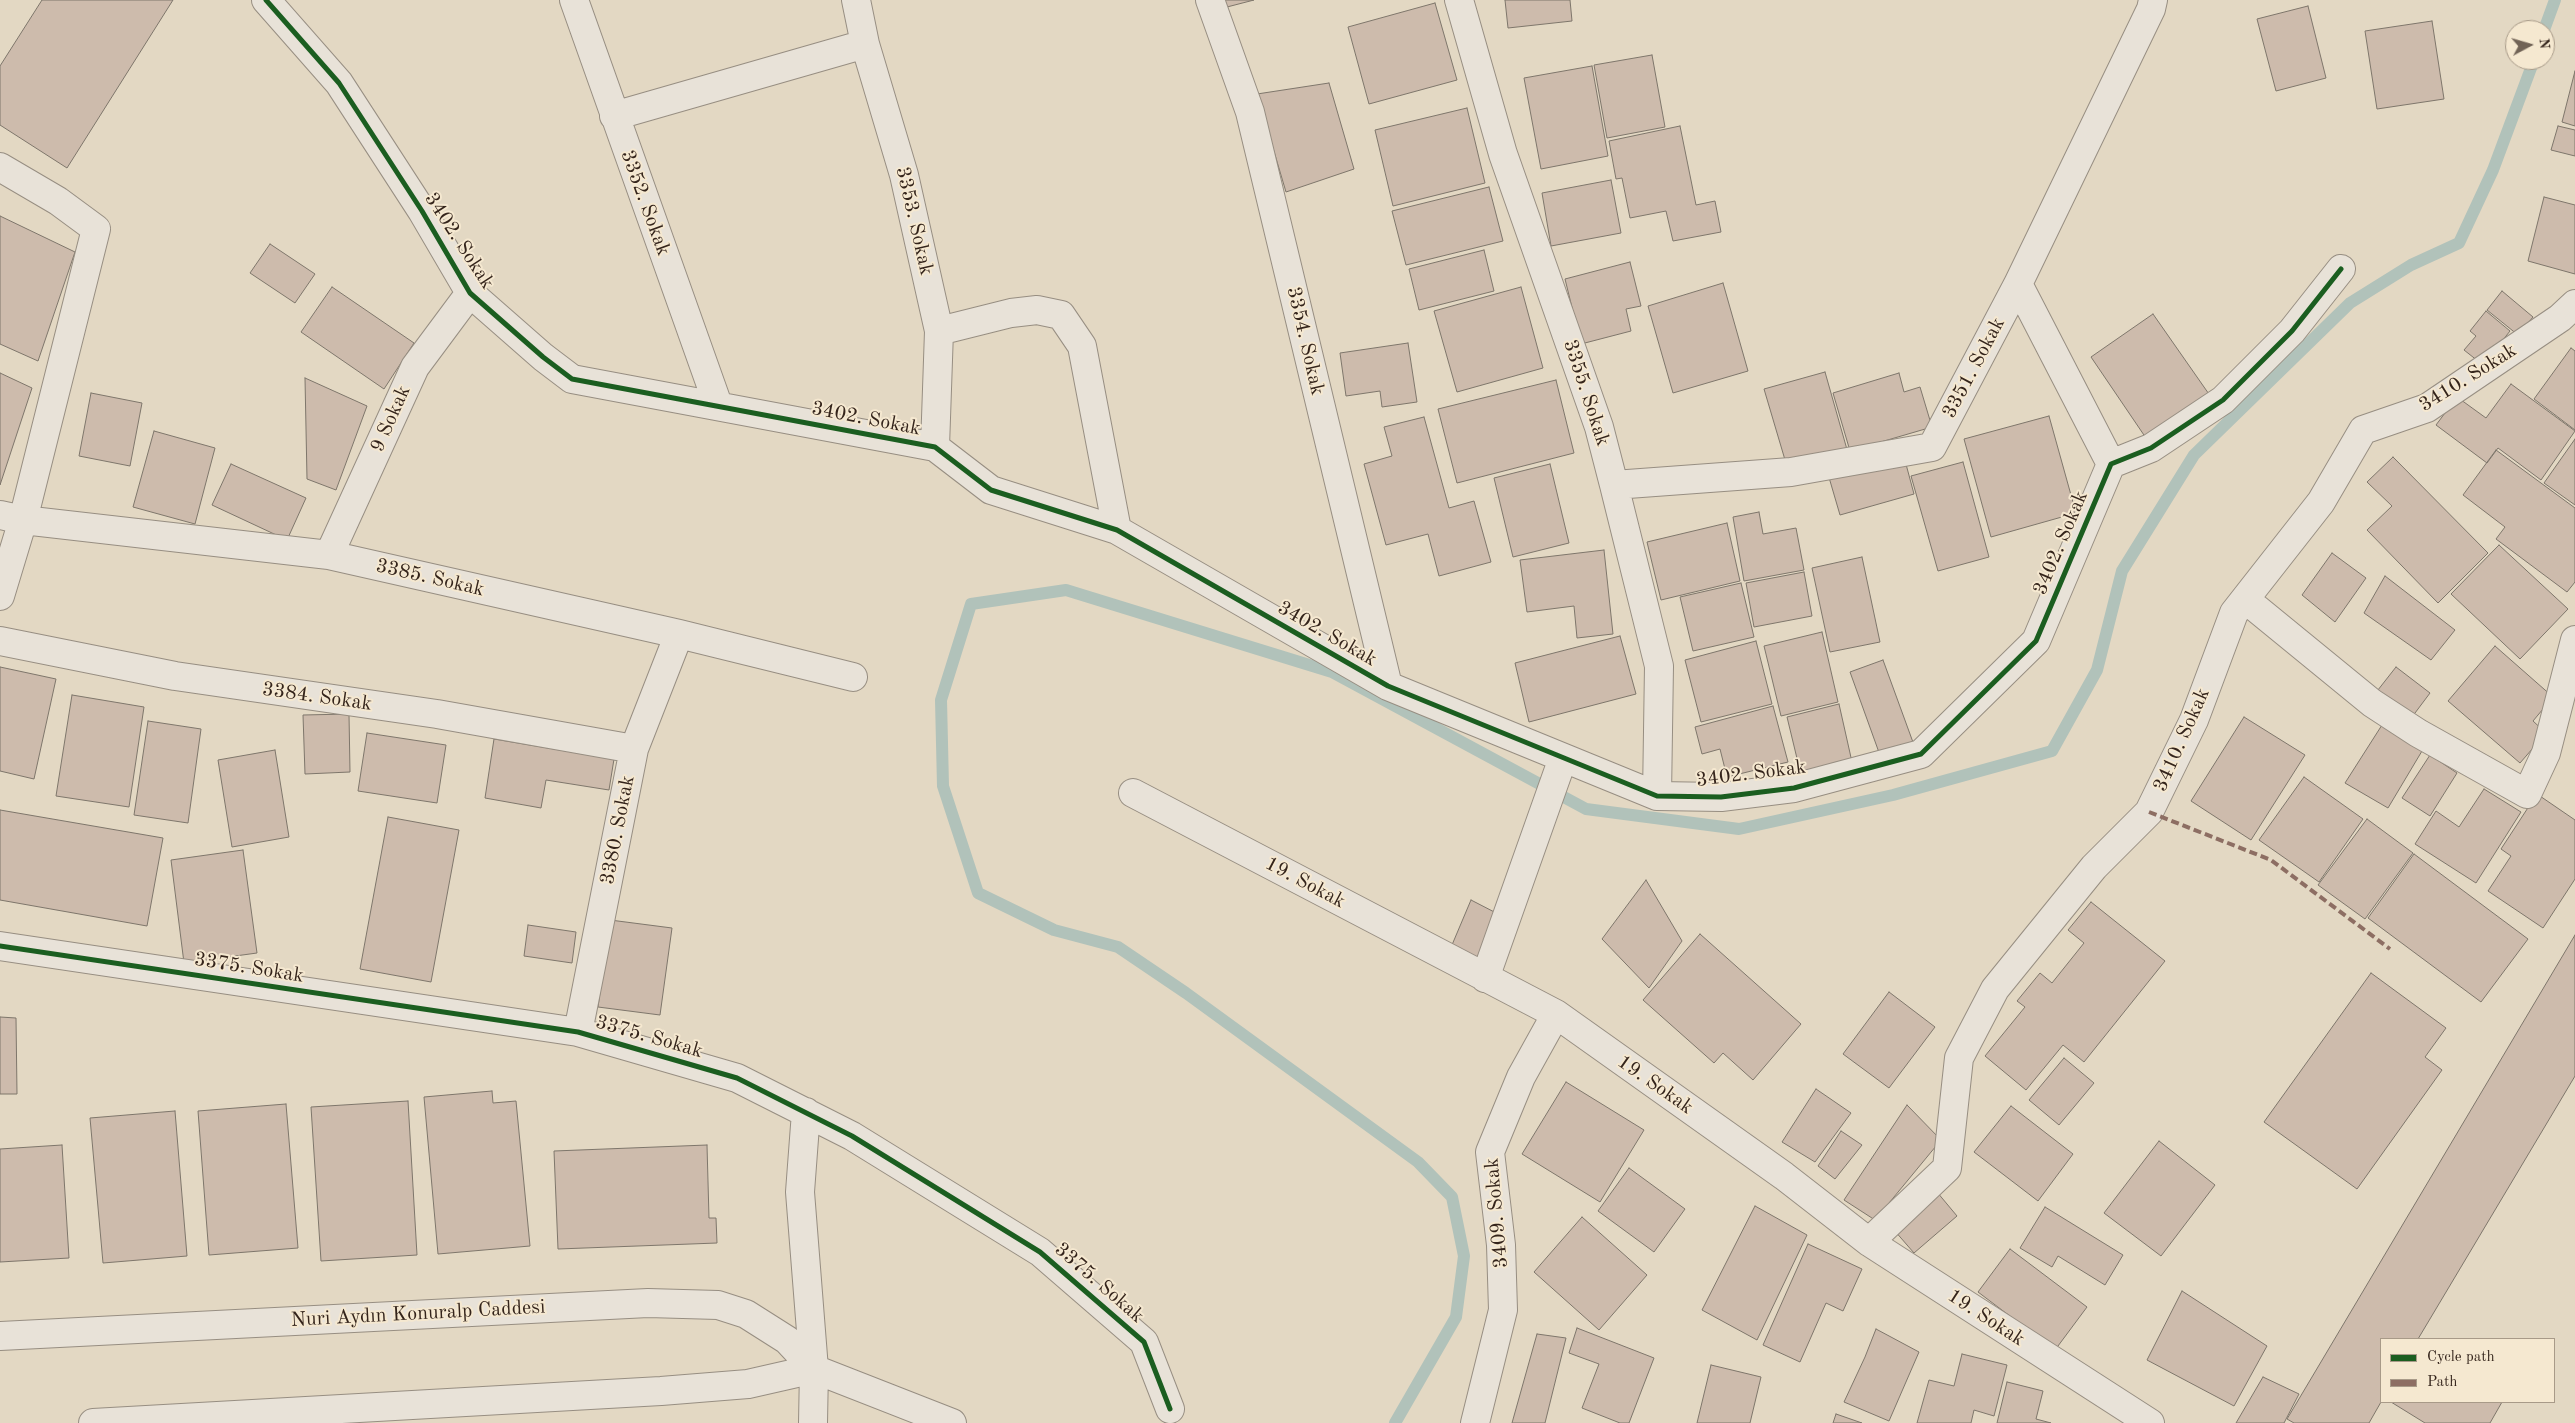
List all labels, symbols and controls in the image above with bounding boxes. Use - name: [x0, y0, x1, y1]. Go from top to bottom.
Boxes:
- north arrow: [2505, 20, 2555, 70]
- text: N: [2536, 37, 2551, 50]
- street label: 3352. Sokak: [615, 147, 675, 259]
- street label: 3353. Sokak: [890, 164, 938, 278]
- street label: 3402. Sokak: [419, 188, 499, 294]
- street label: 3354. Sokak: [1281, 284, 1329, 398]
- street label: 3351. Sokak: [1937, 314, 2011, 422]
- street label: 3355. Sokak: [1557, 337, 1615, 449]
- street label: 3410. Sokak: [2415, 339, 2521, 417]
- street label: 9 Sokak: [366, 382, 416, 456]
- street label: 3402. Sokak: [809, 397, 923, 441]
- street label: 3402. Sokak: [2028, 487, 2094, 599]
- street label: 3385. Sokak: [373, 554, 487, 602]
- street label: 3402. Sokak: [1273, 596, 1381, 672]
- street label: 3384. Sokak: [261, 677, 373, 717]
- street label: 3410. Sokak: [2149, 685, 2215, 795]
- street label: 3402. Sokak: [1695, 755, 1807, 793]
- street label: 3380. Sokak: [596, 773, 640, 887]
- street label: 19. Sokak: [1261, 852, 1349, 914]
- street label: 3375. Sokak: [193, 947, 305, 989]
- street label: 3375. Sokak: [593, 1010, 705, 1064]
- street label: 19. Sokak: [1612, 1050, 1698, 1120]
- street label: 3409. Sokak: [1480, 1157, 1514, 1269]
- street label: 3375. Sokak: [1049, 1238, 1149, 1328]
- street label: 19. Sokak: [1943, 1284, 2029, 1352]
- street label: Nuri Aydın Konuralp Caddesi: [290, 1295, 546, 1333]
- legend: [2380, 1338, 2555, 1403]
- text: Cycle path: [2427, 1350, 2495, 1365]
- text: Path: [2427, 1375, 2457, 1390]

